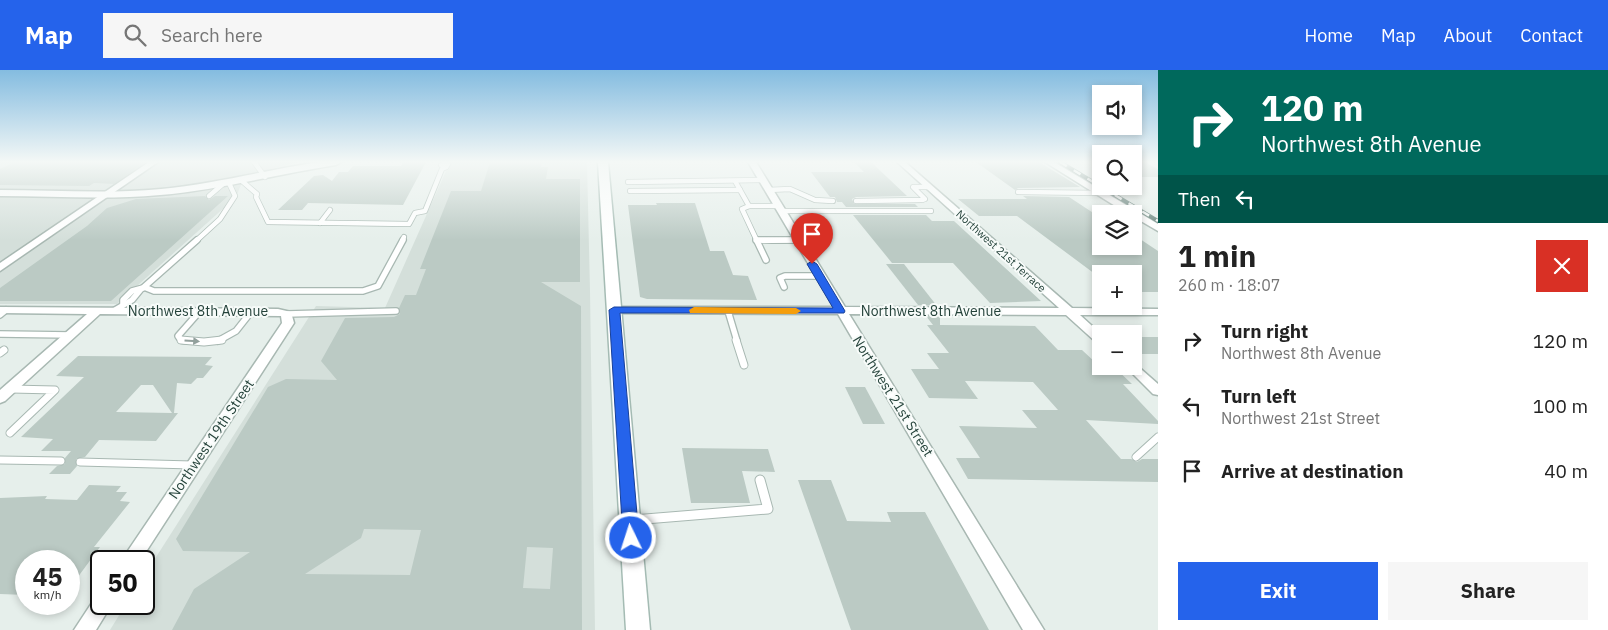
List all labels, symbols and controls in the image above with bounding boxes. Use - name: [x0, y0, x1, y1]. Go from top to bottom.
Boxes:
- search box: [103, 13, 453, 58]
- text: Map: [25, 19, 73, 51]
- icon: search: [121, 21, 149, 49]
- text: Search here: [161, 23, 263, 47]
- text: Home: [1305, 24, 1353, 47]
- text: Map: [1381, 24, 1416, 47]
- text: About: [1444, 24, 1492, 47]
- text: Contact: [1520, 24, 1583, 47]
- map controls: [1092, 85, 1142, 375]
- button: sound: [1092, 85, 1142, 135]
- text: 120 m: [1261, 85, 1364, 131]
- icon: right: [1178, 90, 1243, 155]
- text: Northwest 8th Avenue: [1261, 129, 1482, 158]
- button: search: [1092, 145, 1142, 195]
- icon: left: [1231, 185, 1259, 213]
- text: Then: [1178, 187, 1221, 211]
- button: layers: [1092, 205, 1142, 255]
- street label: Northwest 21st Terrace: [953, 207, 1049, 295]
- pin: [791, 213, 833, 264]
- icon: arrive: [798, 220, 826, 248]
- text: 1 min: [1178, 236, 1256, 275]
- button: close: [1536, 240, 1588, 292]
- button: +: [1092, 265, 1142, 315]
- text: 260 m · 18:07: [1178, 275, 1280, 295]
- street label: Northwest 8th Avenue: [128, 302, 268, 320]
- street label: Northwest 8th Avenue: [861, 302, 1001, 320]
- text: Turn right: [1221, 319, 1308, 343]
- button: −: [1092, 325, 1142, 375]
- icon: right: [1178, 327, 1206, 355]
- text: 120 m: [1533, 329, 1588, 353]
- street label: Northwest 21st Street: [848, 332, 938, 460]
- one-way arrow: [184, 337, 200, 345]
- text: Northwest 8th Avenue: [1221, 343, 1381, 363]
- street label: Northwest 19th Street: [164, 376, 258, 502]
- text: Turn left: [1221, 384, 1297, 408]
- icon: left: [1178, 392, 1206, 420]
- text: 100 m: [1533, 394, 1588, 418]
- text: Northwest 21st Street: [1221, 408, 1380, 428]
- icon: arrive: [1178, 457, 1206, 485]
- text: Arrive at destination: [1221, 459, 1404, 483]
- text: 40 m: [1544, 459, 1588, 483]
- position arrow: [604, 511, 656, 563]
- speed limit sign: 50: [90, 550, 155, 615]
- text: 45: [32, 560, 63, 593]
- button: Exit: [1178, 562, 1378, 620]
- button: Share: [1388, 562, 1588, 620]
- text: km/h: [33, 587, 62, 602]

